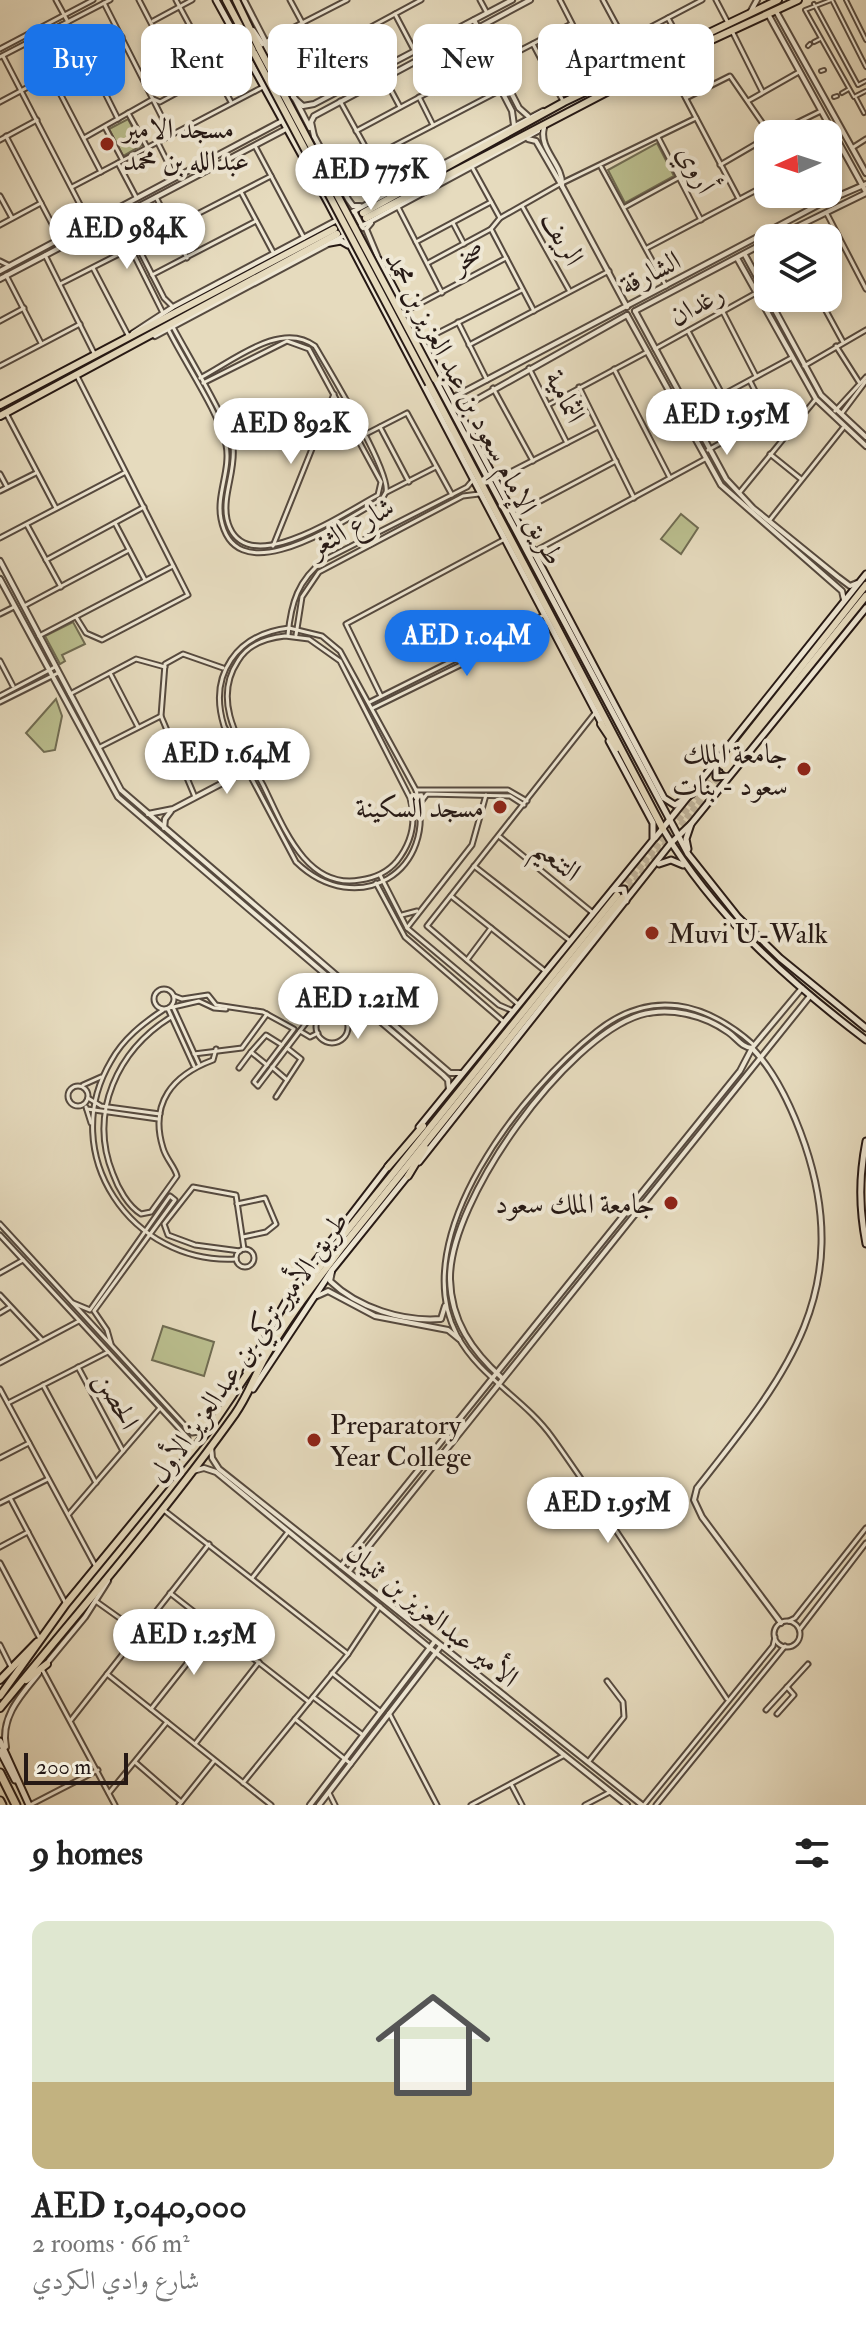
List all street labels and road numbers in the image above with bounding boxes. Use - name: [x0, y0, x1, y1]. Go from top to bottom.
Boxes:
- street label: أروي: [665, 138, 726, 202]
- street label: الريف: [533, 205, 591, 272]
- street label: صخر: [443, 234, 492, 282]
- street label: الشارقة: [615, 243, 687, 303]
- street label: طريق الإمام سعود بن عبد العزيز بن محمد: [371, 246, 571, 574]
- street label: رغدان: [663, 276, 730, 335]
- street label: الثمامية: [537, 364, 593, 429]
- street label: شارع الثغر: [300, 490, 403, 571]
- street label: التنعيم: [521, 831, 588, 897]
- street label: طريق الأمير تركي بن عبدالعزيز الأول: [140, 1204, 360, 1493]
- street label: الحصن: [87, 1365, 146, 1436]
- street label: الأمير عبدالعزيز بن ثنيان: [339, 1533, 527, 1695]

